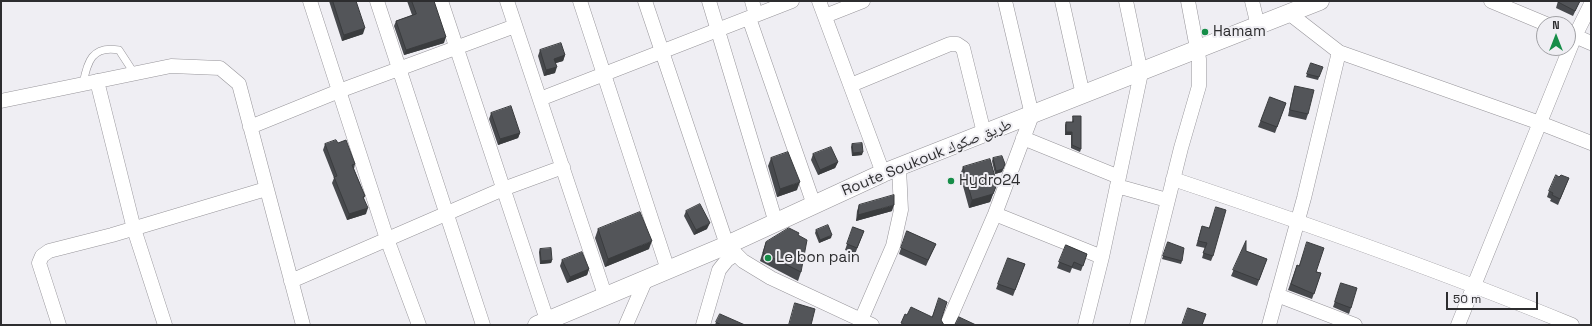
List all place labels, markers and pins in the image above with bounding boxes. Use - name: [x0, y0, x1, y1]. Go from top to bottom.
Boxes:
- place label: Hamam: [1213, 23, 1266, 41]
- marker: Hamam: [1200, 27, 1210, 37]
- place label: Hydro24: [959, 172, 1020, 190]
- marker: Hydro24: [946, 176, 956, 186]
- place label: Le bon pain: [776, 249, 860, 267]
- marker: Le bon pain: [763, 253, 773, 263]

